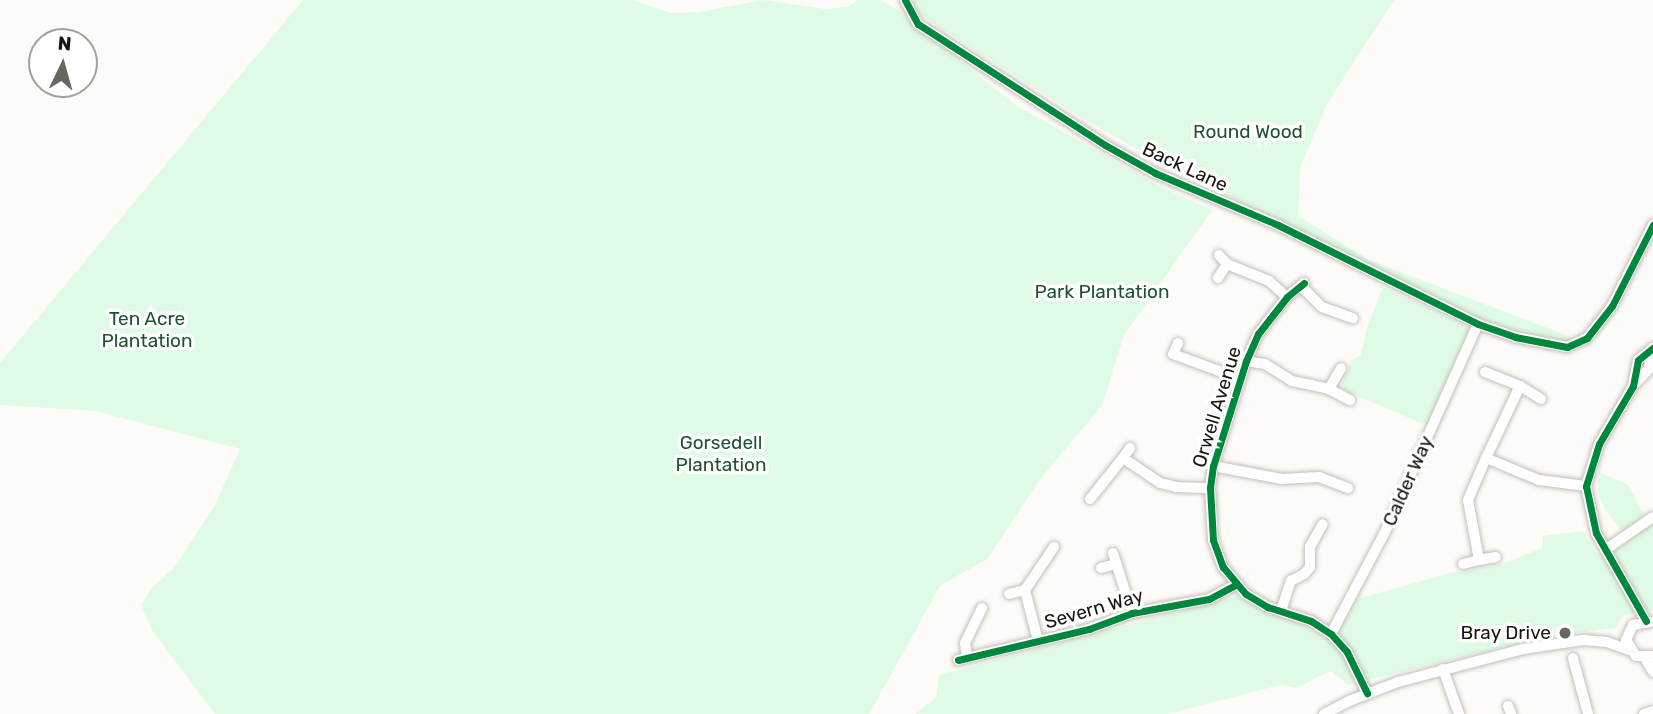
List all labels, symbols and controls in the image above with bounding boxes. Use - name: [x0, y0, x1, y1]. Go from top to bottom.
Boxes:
- north arrow: [28, 28, 98, 98]
- text: N: [57, 32, 73, 56]
- park label: Round Wood: [1193, 121, 1303, 143]
- street label: Back Lane: [1139, 137, 1231, 197]
- park label: Park Plantation: [1034, 281, 1170, 303]
- park label: Ten Acre Plantation: [102, 308, 192, 352]
- street label: Orwell Avenue: [1188, 343, 1246, 471]
- park label: Gorsedell Plantation: [676, 432, 766, 476]
- street label: Calder Way: [1378, 432, 1438, 530]
- street label: Severn Way: [1042, 584, 1146, 634]
- place label: Bray Drive: [1460, 622, 1551, 644]
- marker: Bray Drive: [1557, 625, 1573, 641]

